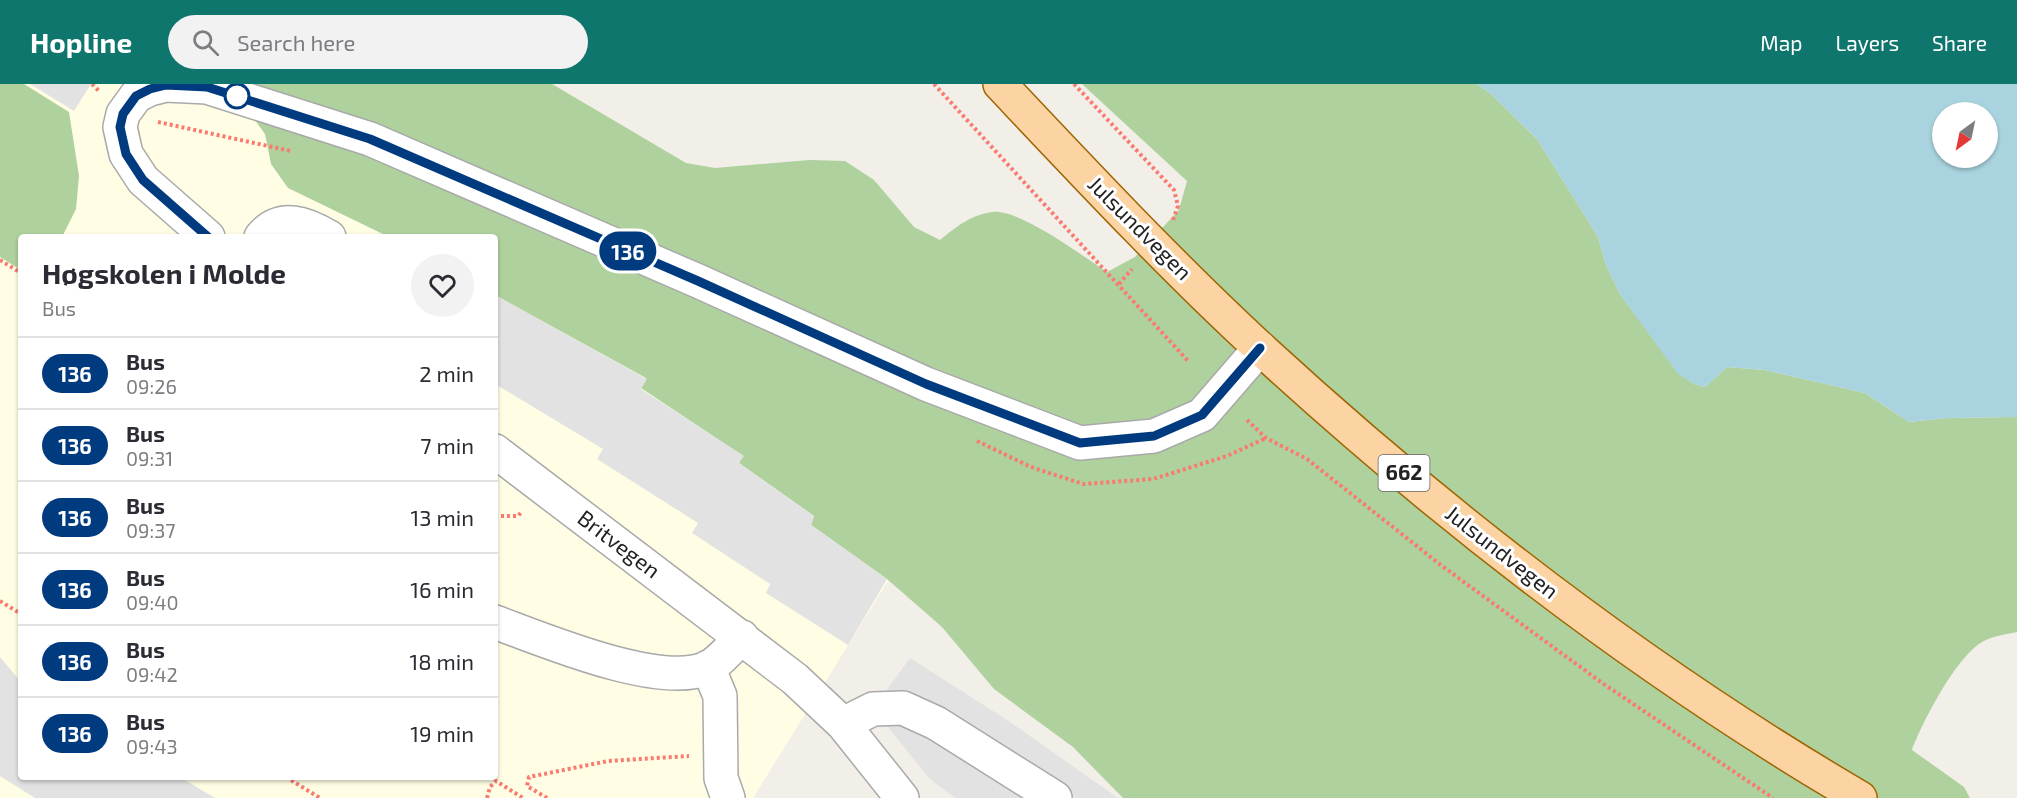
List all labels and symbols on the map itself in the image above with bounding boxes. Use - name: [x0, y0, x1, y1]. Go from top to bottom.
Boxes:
- unlabelled marker: [224, 83, 250, 109]
- north arrow: [1932, 102, 1998, 168]
- street label: Julsundvegen: [1084, 170, 1198, 284]
- line badge: 136: [594, 232, 662, 270]
- road number: 662: [1378, 455, 1430, 491]
- street label: Julsundvegen: [1441, 499, 1564, 603]
- street label: Britvegen: [573, 504, 666, 583]

